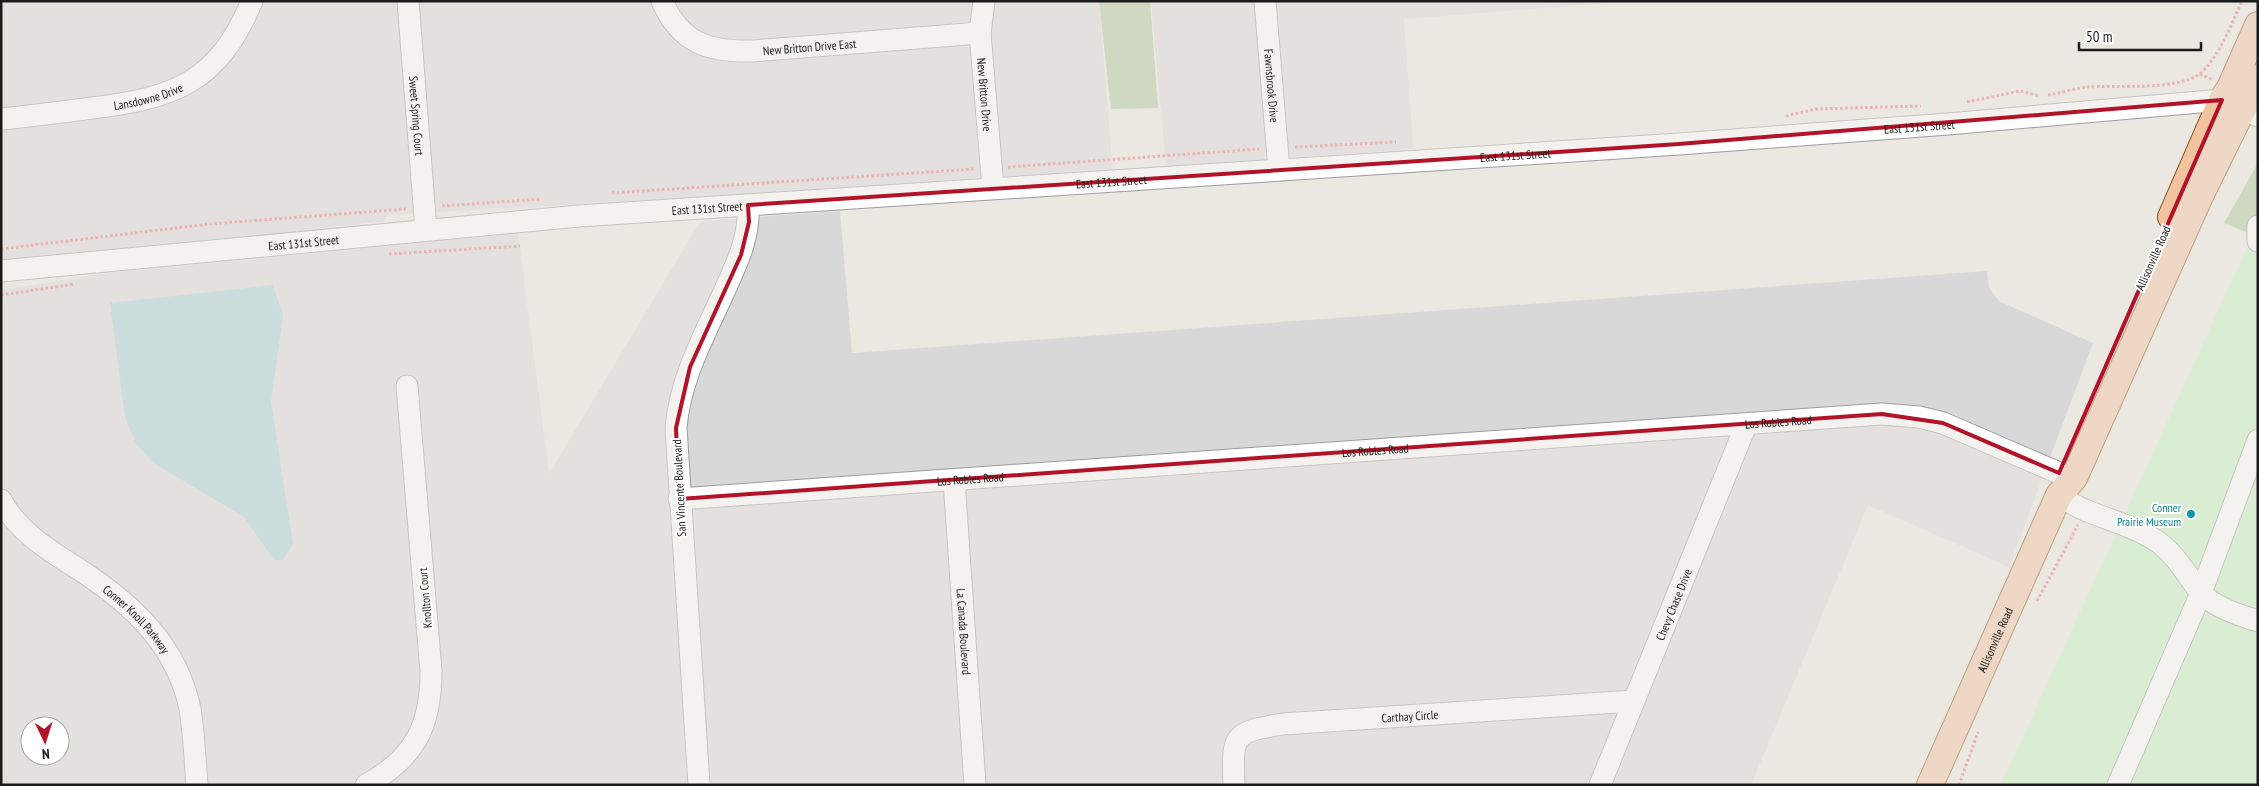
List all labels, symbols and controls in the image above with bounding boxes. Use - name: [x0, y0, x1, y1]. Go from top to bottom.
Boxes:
- scale bar: [2079, 20, 2202, 52]
- text: 50 m: [2086, 27, 2112, 46]
- street label: New Britton Drive East: [762, 35, 858, 58]
- street label: Fawnsbrook Drive: [1261, 48, 1283, 123]
- street label: New Britton Drive: [975, 57, 996, 132]
- street label: Sweet Spring Court: [406, 75, 428, 157]
- street label: Lansdowne Drive: [113, 79, 185, 112]
- street label: East 131st Street: [1883, 116, 1956, 136]
- street label: East 131st Street: [1480, 145, 1552, 165]
- street label: East 131st Street: [1075, 171, 1148, 191]
- street label: East 131st Street: [671, 198, 744, 217]
- street label: Allisonville Road: [2132, 223, 2174, 293]
- street label: East 131st Street: [268, 231, 340, 253]
- street label: Los Robles Road: [1744, 411, 1812, 431]
- street label: San Vincente Boulevard: [669, 439, 689, 537]
- street label: Los Robles Road: [1341, 440, 1409, 460]
- street label: Los Robles Road: [936, 469, 1004, 488]
- place label: Conner Prairie Museum: [2117, 500, 2182, 529]
- marker: Conner Prairie Museum: [2185, 508, 2197, 520]
- street label: Chevy Chase Drive: [1652, 566, 1695, 642]
- street label: Knollton Court: [415, 567, 435, 629]
- street label: Conner Knoll Parkway: [100, 581, 174, 656]
- street label: La Canada Boulevard: [954, 588, 975, 675]
- street label: Allisonville Road: [1974, 605, 2016, 674]
- street label: Carthay Circle: [1381, 706, 1439, 725]
- north arrow: [20, 716, 70, 766]
- text: N: [42, 745, 50, 763]

